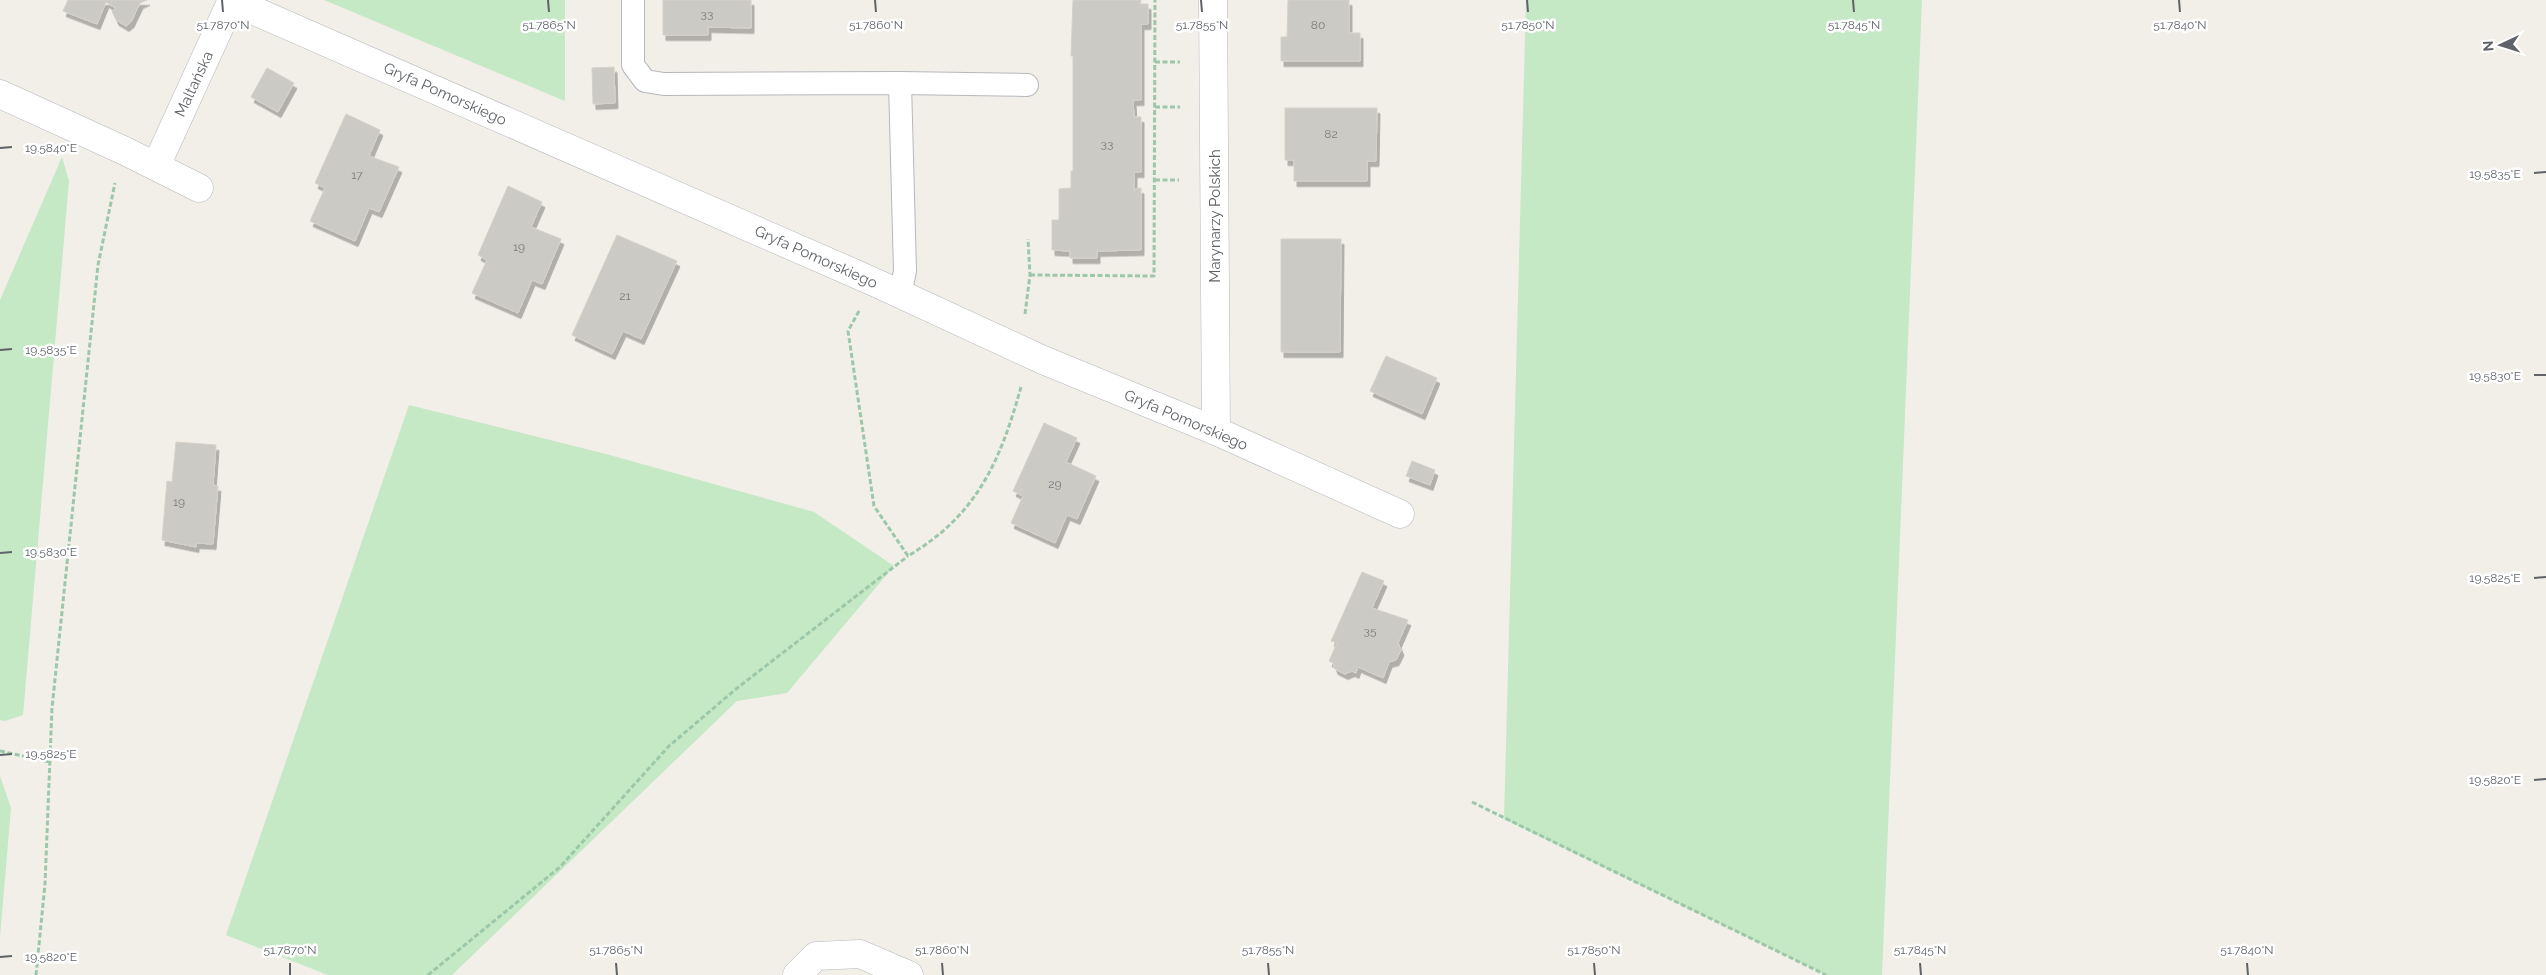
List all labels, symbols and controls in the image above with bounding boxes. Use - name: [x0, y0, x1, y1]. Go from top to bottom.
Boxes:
- house number: 33: [701, 7, 713, 21]
- text: 51.7870°N: [196, 18, 250, 32]
- text: 51.7865°N: [522, 18, 576, 32]
- text: 51.7860°N: [849, 18, 903, 32]
- text: 51.7855°N: [1176, 18, 1228, 32]
- house number: 80: [1311, 18, 1325, 32]
- text: 51.7850°N: [1501, 18, 1555, 32]
- text: 51.7845°N: [1828, 18, 1880, 32]
- text: 51.7840°N: [2153, 18, 2207, 32]
- north arrow: [2476, 20, 2526, 70]
- text: N: [2480, 40, 2496, 52]
- street label: Maltańska: [171, 48, 217, 120]
- street label: Gryfa Pomorskiego: [381, 59, 509, 129]
- house number: 82: [1324, 127, 1338, 141]
- house number: 33: [1101, 137, 1113, 151]
- text: 19.5840°E: [25, 141, 77, 155]
- street label: Marynarzy Polskich: [1206, 149, 1224, 283]
- text: 19.5835°E: [2469, 167, 2521, 181]
- house number: 17: [351, 168, 363, 182]
- street label: Gryfa Pomorskiego: [752, 222, 880, 292]
- house number: 19: [513, 240, 525, 254]
- house number: 21: [619, 289, 631, 303]
- text: 19.5835°E: [25, 343, 77, 357]
- text: 19.5830°E: [2469, 369, 2521, 383]
- street label: Gryfa Pomorskiego: [1121, 386, 1251, 454]
- house number: 29: [1048, 477, 1062, 491]
- house number: 19: [173, 495, 185, 509]
- text: 19.5830°E: [25, 545, 77, 559]
- text: 19.5825°E: [2469, 571, 2521, 585]
- house number: 35: [1364, 624, 1377, 638]
- text: 19.5825°E: [25, 747, 77, 761]
- text: 19.5820°E: [2469, 773, 2521, 787]
- text: 51.7870°N: [263, 943, 317, 957]
- text: 51.7865°N: [589, 943, 643, 957]
- text: 51.7860°N: [915, 943, 969, 957]
- text: 51.7855°N: [1242, 943, 1294, 957]
- text: 51.7850°N: [1567, 943, 1621, 957]
- text: 51.7845°N: [1894, 943, 1946, 957]
- text: 51.7840°N: [2220, 943, 2274, 957]
- text: 19.5820°E: [25, 950, 77, 964]

